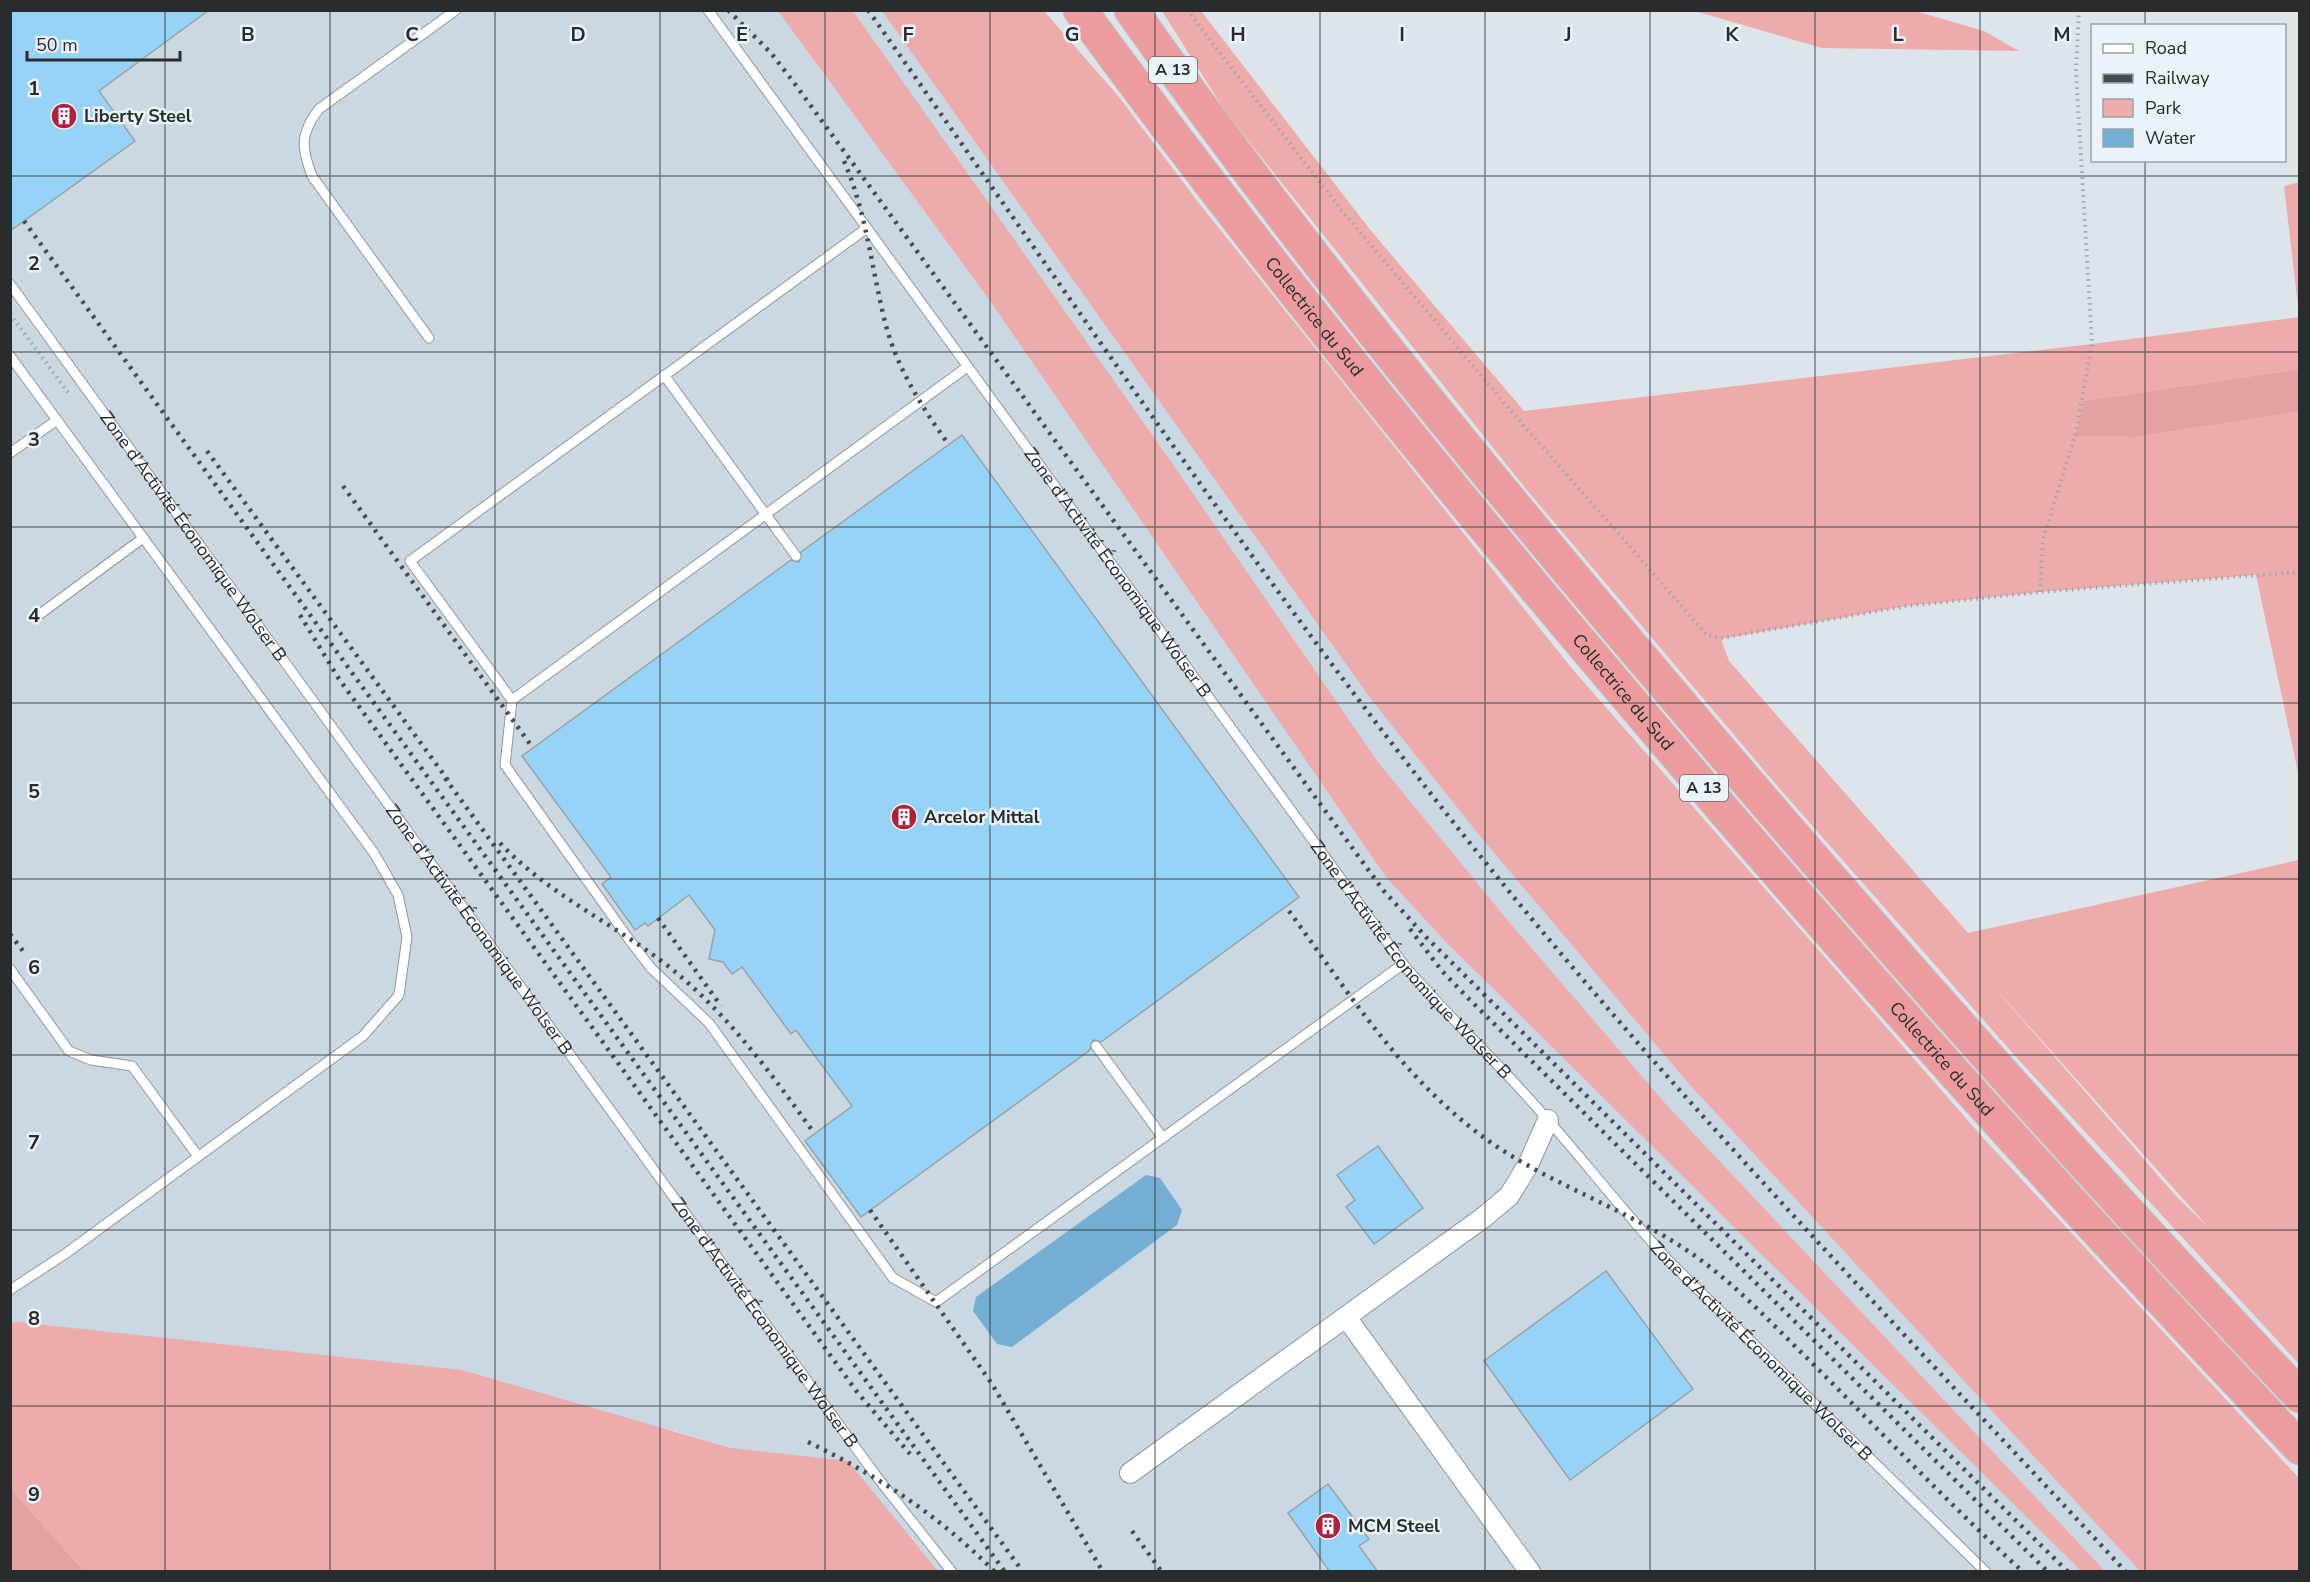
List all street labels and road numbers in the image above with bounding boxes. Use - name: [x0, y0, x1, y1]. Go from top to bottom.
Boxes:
- road number: A 13: [1149, 57, 1197, 83]
- street label: Collectrice du Sud: [1260, 252, 1369, 381]
- street label: Zone d'Activité Économique Wolser B: [94, 406, 292, 666]
- street label: Zone d'Activité Économique Wolser B: [1019, 443, 1217, 702]
- street label: Collectrice du Sud: [1567, 629, 1679, 756]
- road number: A 13: [1680, 775, 1728, 801]
- street label: Zone d'Activité Économique Wolser B: [380, 800, 578, 1060]
- street label: Zone d'Activité Économique Wolser B: [1305, 835, 1517, 1084]
- street label: Collectrice du Sud: [1884, 996, 2000, 1121]
- street label: Zone d'Activité Économique Wolser B: [666, 1193, 864, 1453]
- street label: Zone d'Activité Économique Wolser B: [1645, 1236, 1878, 1466]

